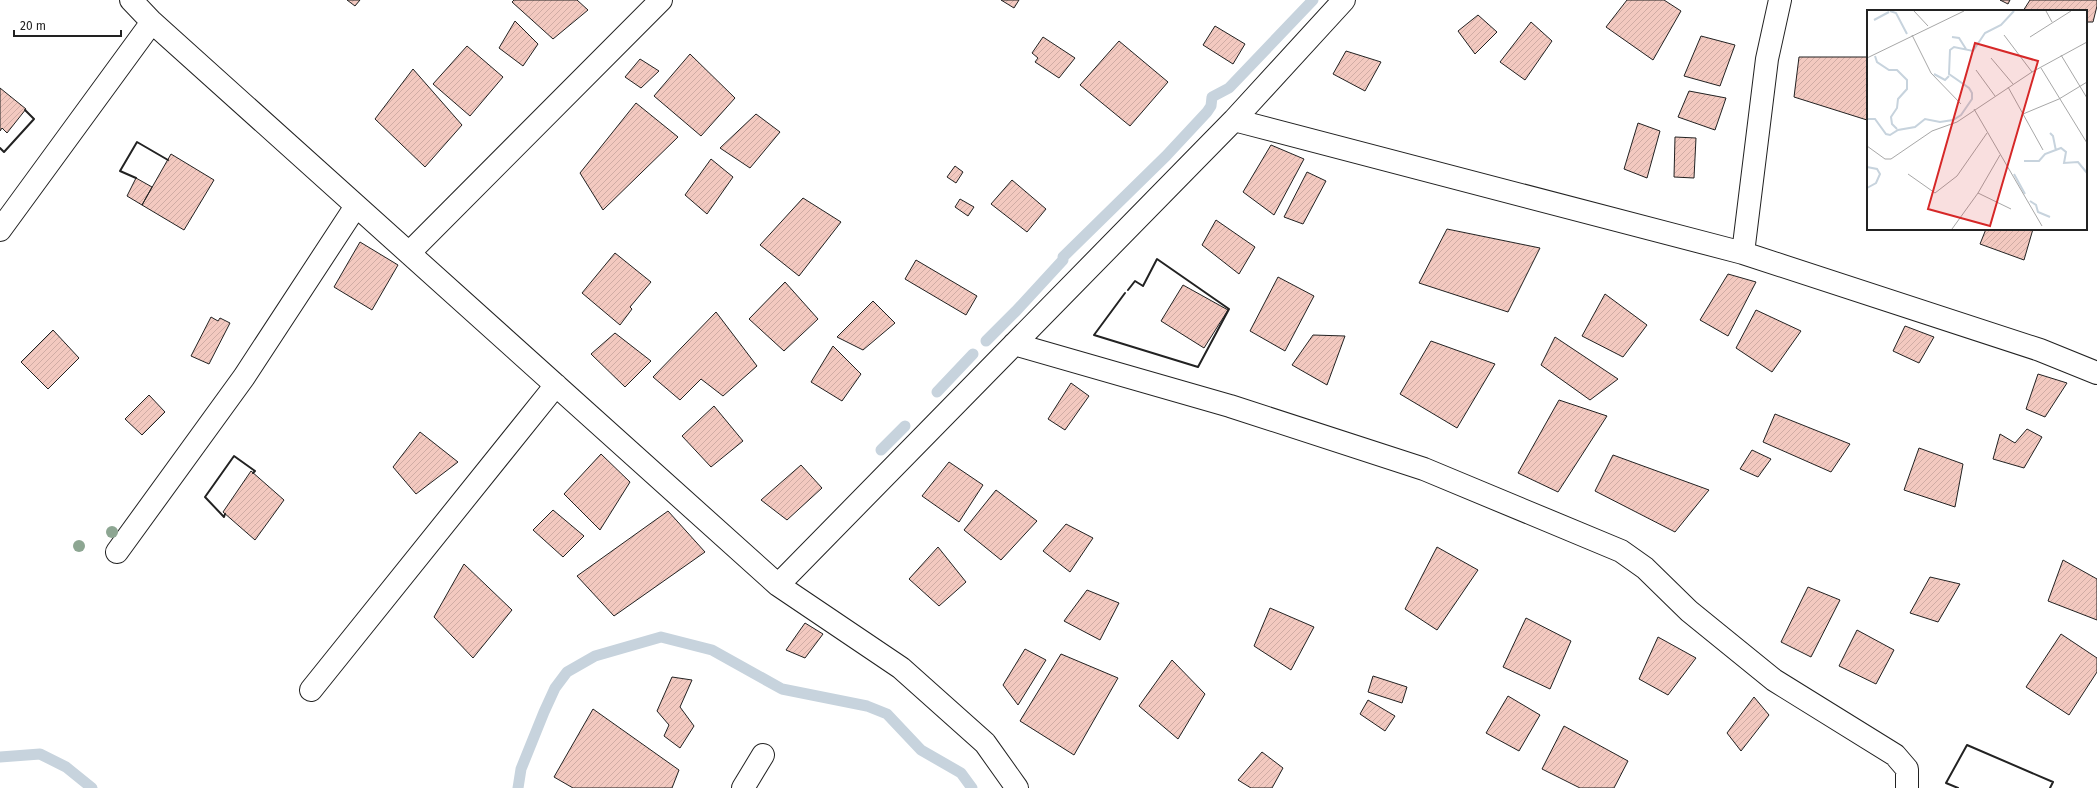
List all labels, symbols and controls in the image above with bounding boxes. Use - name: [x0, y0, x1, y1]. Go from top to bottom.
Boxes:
- inset map: [1867, 10, 2087, 230]
- scale bar: [14, 12, 121, 38]
- text: 20 m: [20, 19, 46, 33]

